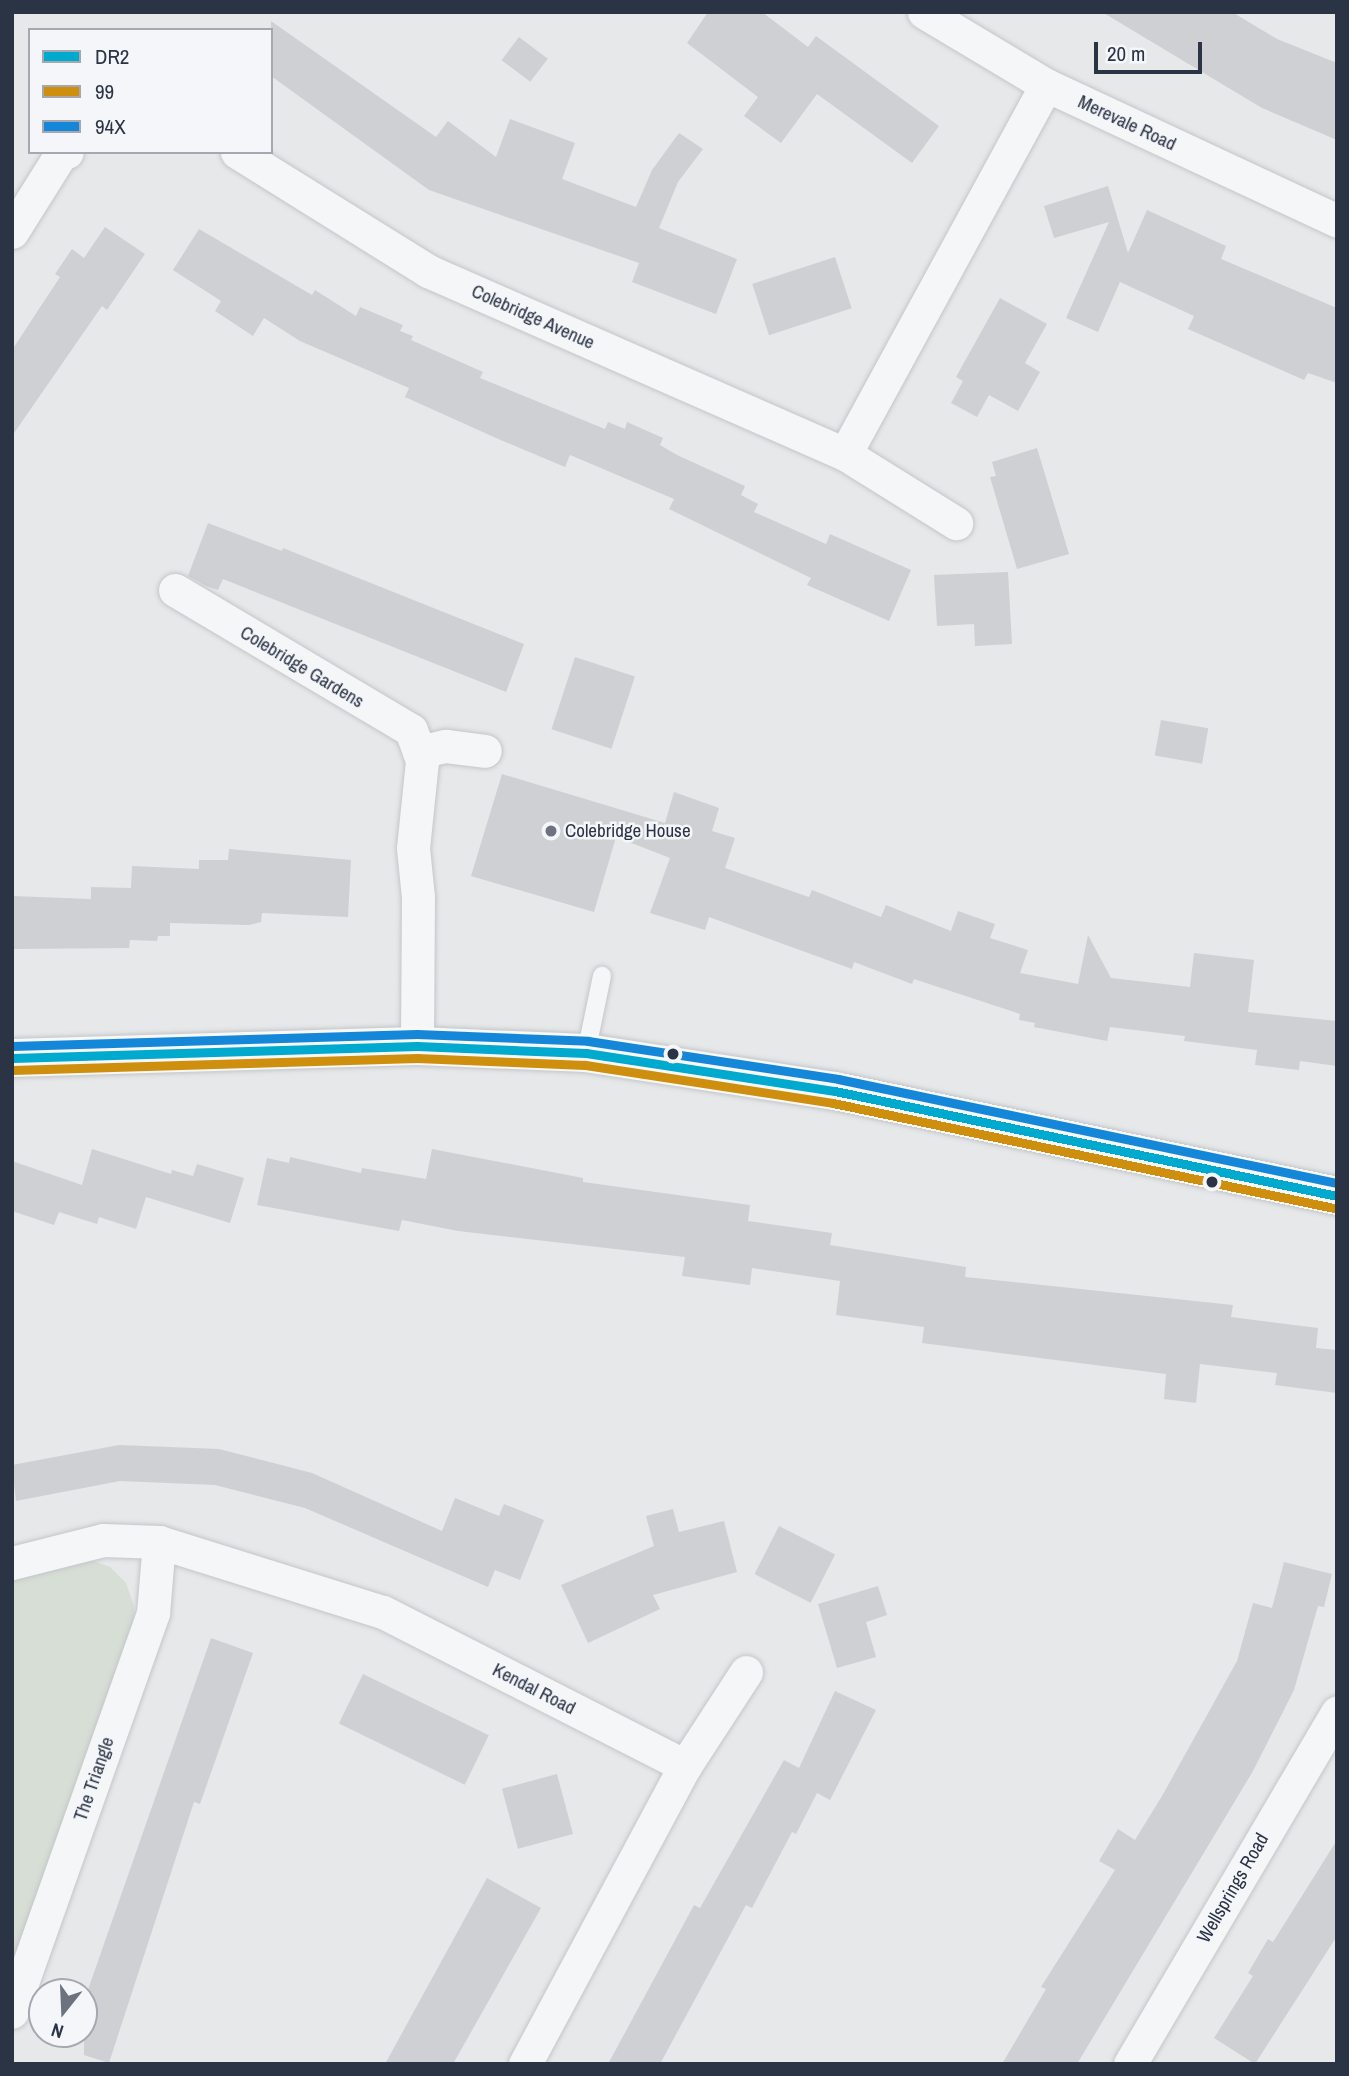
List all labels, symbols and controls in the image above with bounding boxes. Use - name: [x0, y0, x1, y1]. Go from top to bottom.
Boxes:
- legend: [28, 28, 273, 154]
- scale bar: [1097, 28, 1206, 72]
- text: 20 m: [1107, 39, 1145, 68]
- text: DR2: [95, 42, 129, 71]
- text: 99: [95, 77, 114, 106]
- street label: Merevale Road: [1074, 90, 1180, 156]
- text: 94X: [95, 112, 126, 141]
- street label: Colebridge Avenue: [468, 280, 598, 354]
- street label: Colebridge Gardens: [236, 621, 368, 713]
- place label: Colebridge House: [565, 820, 691, 842]
- marker: Colebridge House: [543, 823, 559, 839]
- unlabelled marker: [666, 1047, 680, 1061]
- unlabelled marker: [1205, 1175, 1219, 1189]
- street label: Kendal Road: [489, 1658, 579, 1720]
- street label: The Triangle: [69, 1734, 119, 1824]
- street label: Wellsprings Road: [1192, 1829, 1274, 1947]
- north arrow: [28, 1978, 98, 2048]
- text: N: [48, 2017, 66, 2045]

